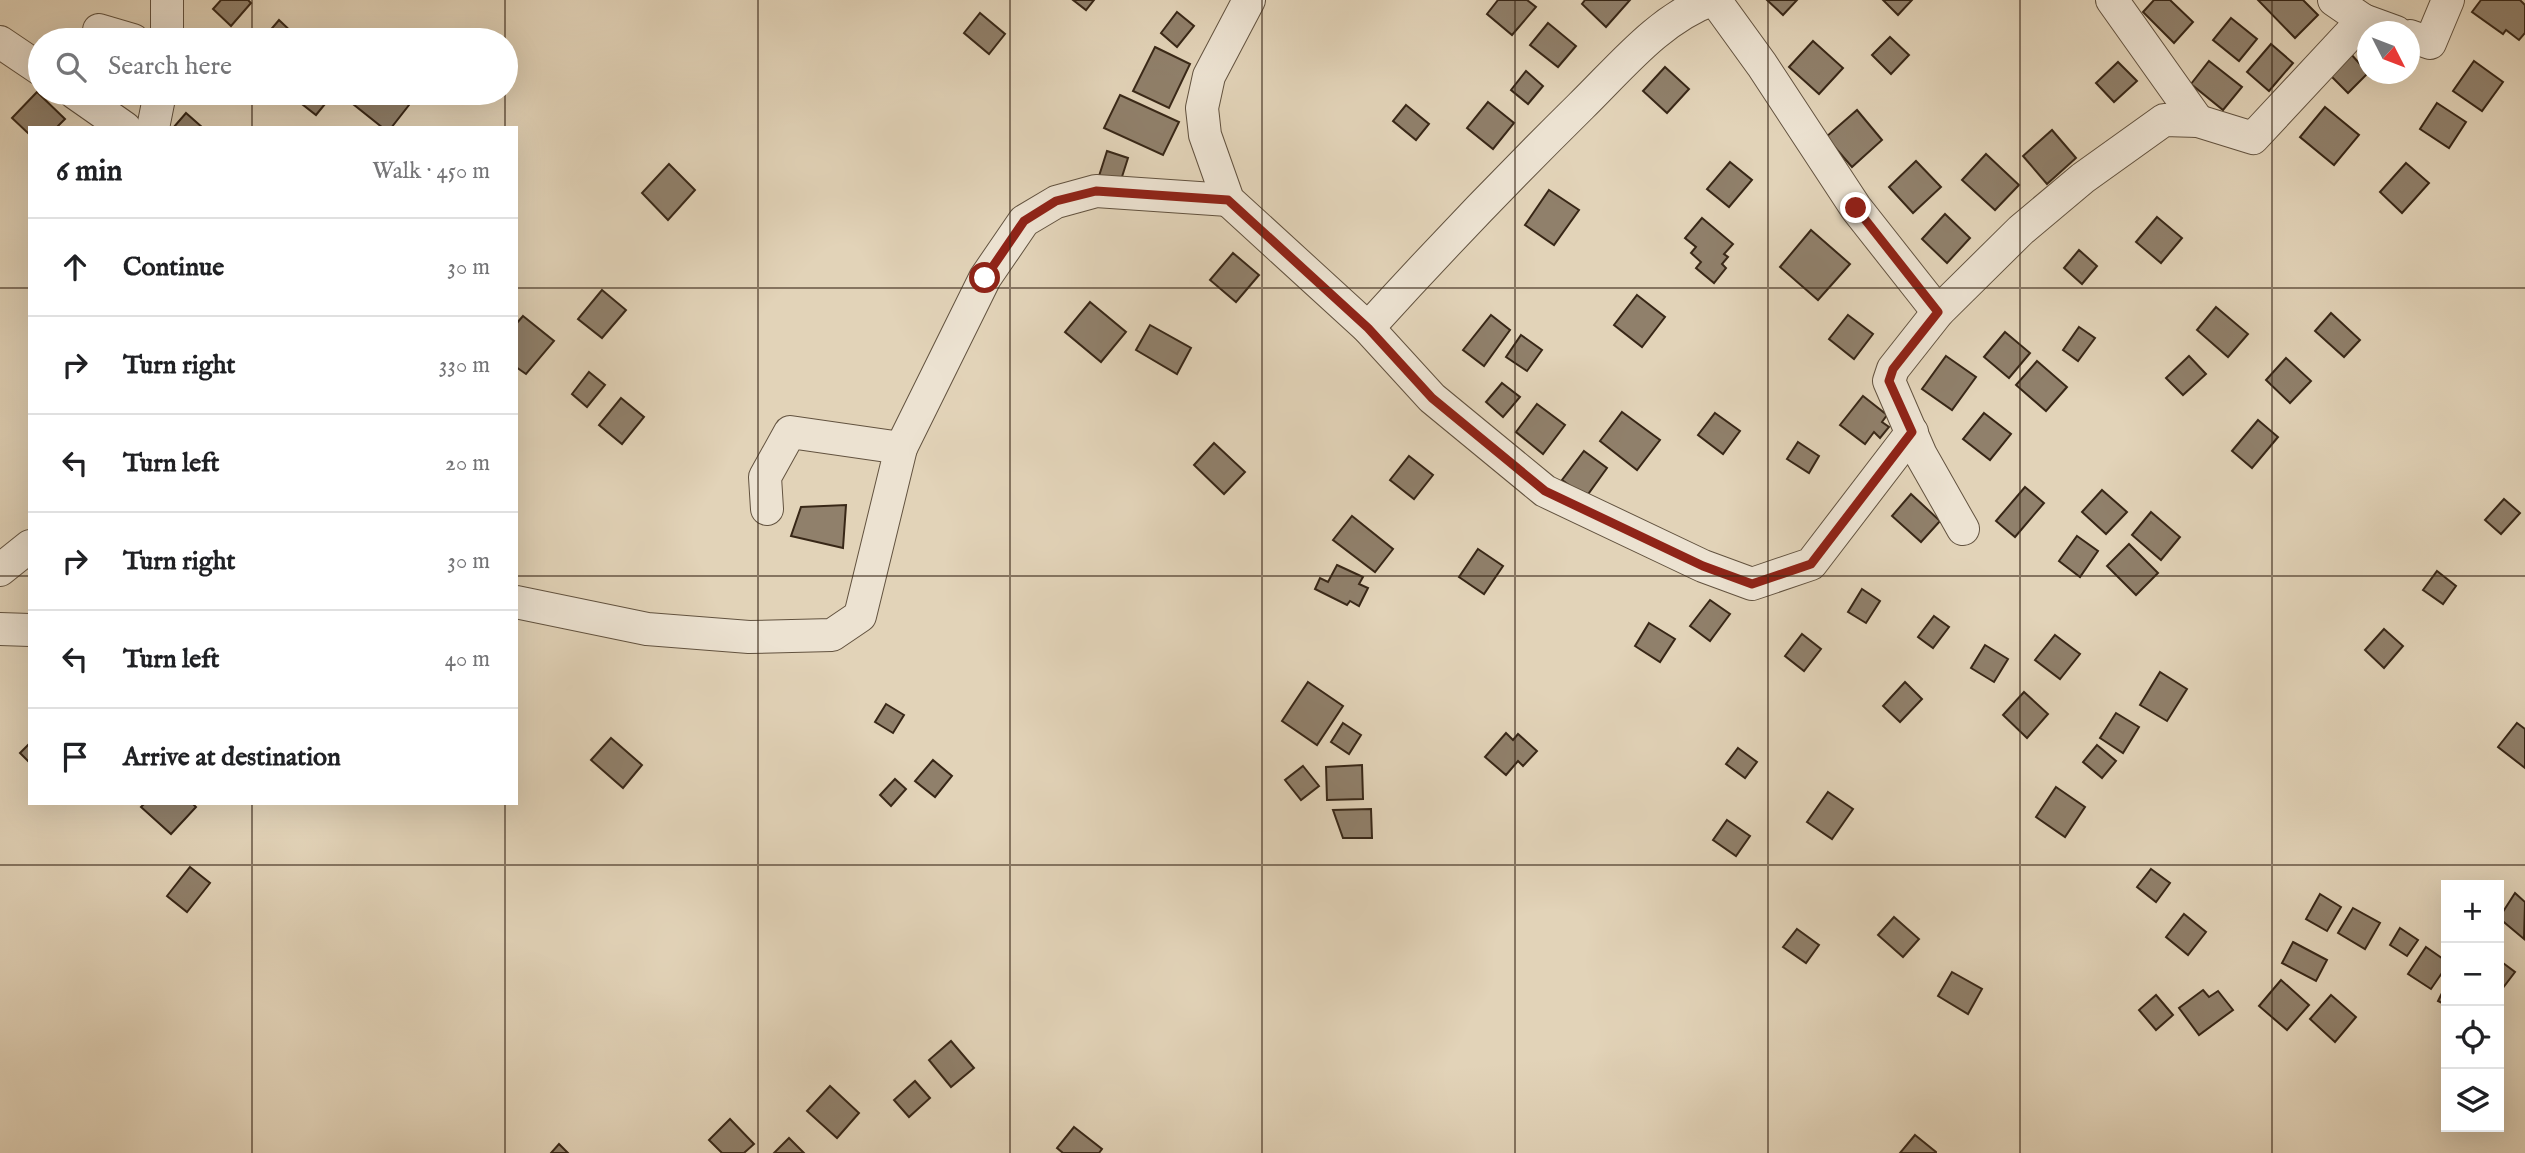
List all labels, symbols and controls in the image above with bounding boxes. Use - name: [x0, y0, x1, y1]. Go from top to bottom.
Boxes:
- north arrow: [2357, 21, 2420, 84]
- search box: [28, 28, 518, 105]
- icon: search: [52, 48, 90, 86]
- text: Search here: [108, 50, 232, 83]
- text: 6 min: [56, 153, 122, 191]
- text: Walk · 450 m: [372, 157, 490, 186]
- route end: [1840, 192, 1871, 223]
- icon: ahead: [56, 248, 94, 286]
- text: Continue: [123, 251, 224, 284]
- text: 30 m: [447, 253, 490, 282]
- route start: [969, 262, 1000, 293]
- icon: right: [56, 346, 94, 384]
- text: Turn right: [123, 349, 236, 382]
- text: 330 m: [439, 351, 490, 380]
- icon: left: [56, 444, 94, 482]
- text: Turn left: [123, 447, 220, 480]
- text: 20 m: [445, 449, 490, 478]
- icon: right: [56, 542, 94, 580]
- text: Turn right: [123, 545, 236, 578]
- text: 30 m: [447, 547, 490, 576]
- icon: left: [56, 640, 94, 678]
- text: Turn left: [123, 643, 220, 676]
- text: 40 m: [445, 645, 490, 674]
- icon: arrive: [56, 738, 94, 776]
- text: Arrive at destination: [123, 741, 341, 774]
- map controls: [2441, 880, 2504, 1132]
- button: +: [2441, 880, 2504, 943]
- button: −: [2441, 943, 2504, 1006]
- button: locate: [2441, 1006, 2504, 1069]
- button: layers: [2441, 1069, 2504, 1132]

